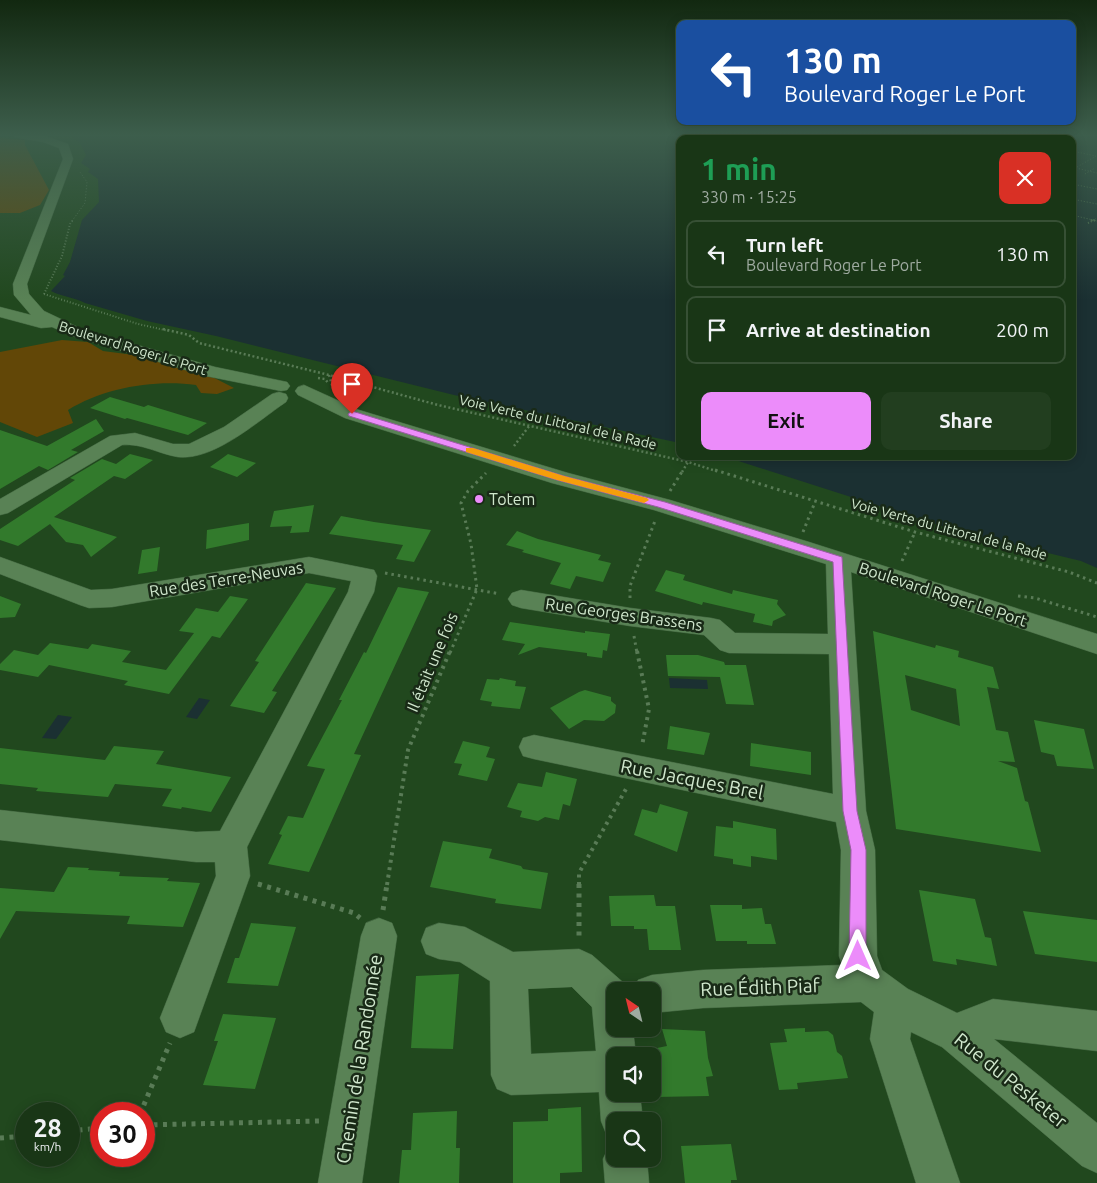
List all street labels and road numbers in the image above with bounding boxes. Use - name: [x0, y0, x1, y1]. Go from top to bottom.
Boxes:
- street label: Boulevard Roger Le Port: [57, 318, 209, 378]
- street label: Voie Verte du Littoral de la Rade: [458, 391, 658, 453]
- street label: Voie Verte du Littoral de la Rade: [849, 495, 1049, 563]
- street label: Rue des Terre-Neuvas: [148, 558, 304, 600]
- street label: Boulevard Roger Le Port: [857, 558, 1030, 630]
- street label: Rue Georges Brassens: [544, 594, 704, 634]
- street label: Il était une fois: [403, 610, 461, 714]
- street label: Rue Jacques Brel: [619, 754, 765, 804]
- street label: Chemin de la Randonnée: [332, 953, 386, 1165]
- street label: Rue Édith Piaf: [700, 974, 821, 1000]
- street label: Rue du Pesketer: [950, 1028, 1072, 1132]

